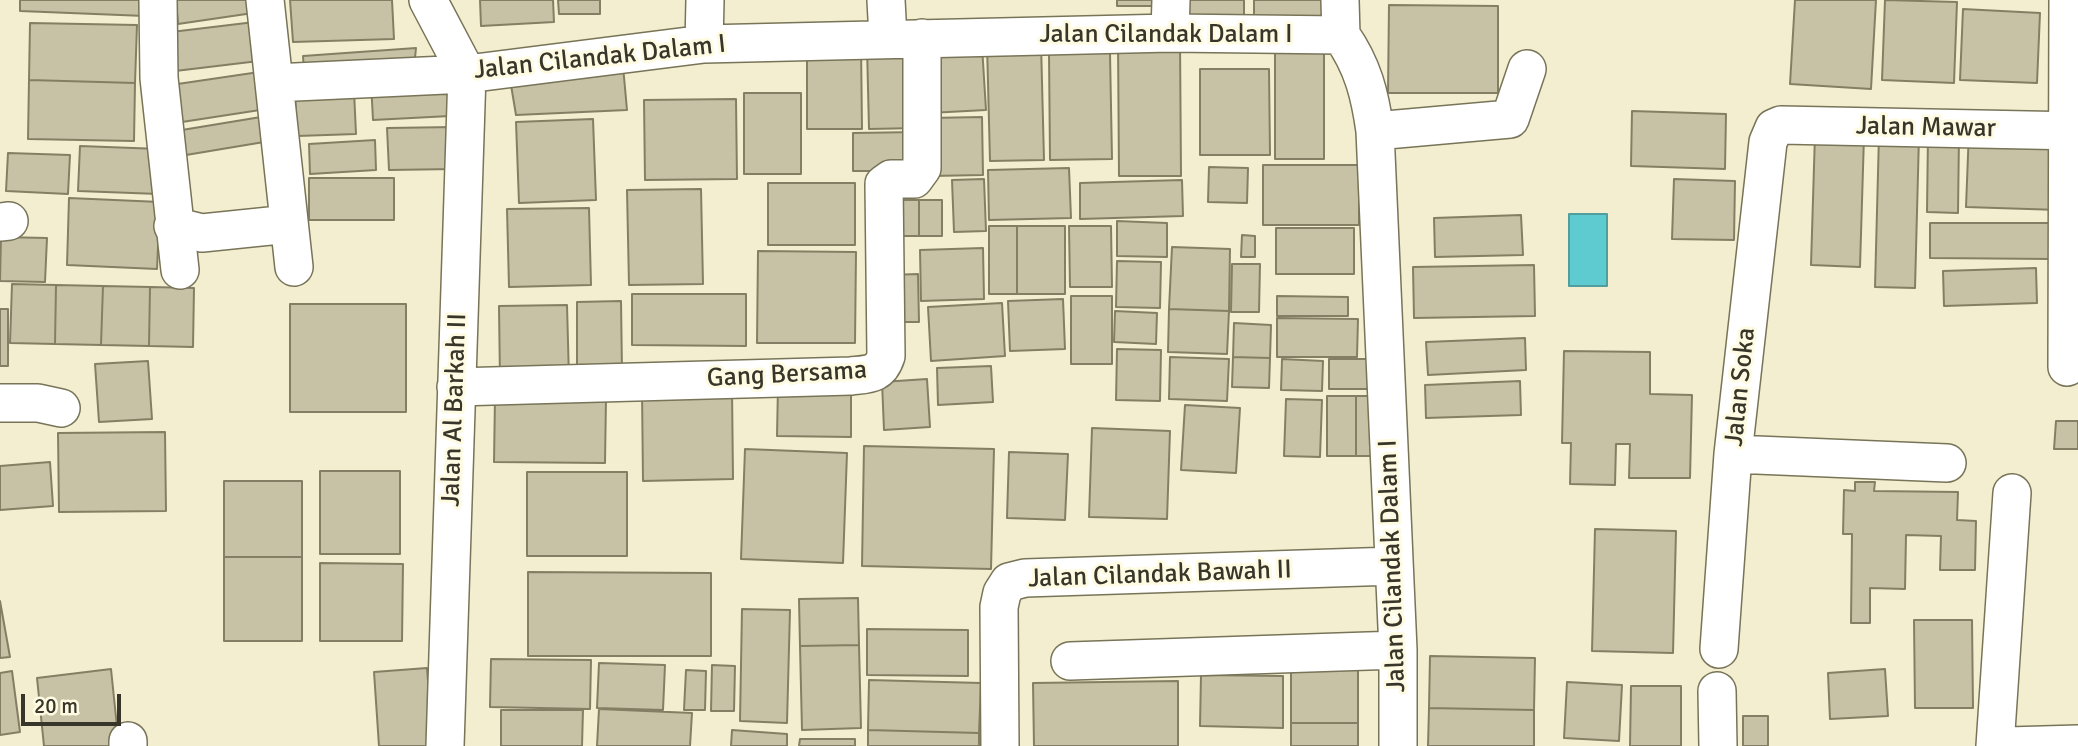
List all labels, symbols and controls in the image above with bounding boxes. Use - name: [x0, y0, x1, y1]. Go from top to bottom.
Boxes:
- street label: Jalan Cilandak Dalam I: [1039, 19, 1293, 51]
- street label: Jalan Cilandak Dalam I: [472, 29, 728, 87]
- street label: Jalan Mawar: [1856, 111, 1996, 145]
- street label: Jalan Al Barkah II: [436, 313, 474, 507]
- street label: Jalan Soka: [1719, 326, 1763, 448]
- street label: Gang Bersama: [706, 355, 868, 395]
- street label: Jalan Cilandak Dalam I: [1373, 439, 1413, 693]
- street label: Jalan Cilandak Bawah II: [1028, 555, 1292, 595]
- scale bar: [24, 680, 124, 724]
- text: 20 m: [34, 693, 78, 719]

